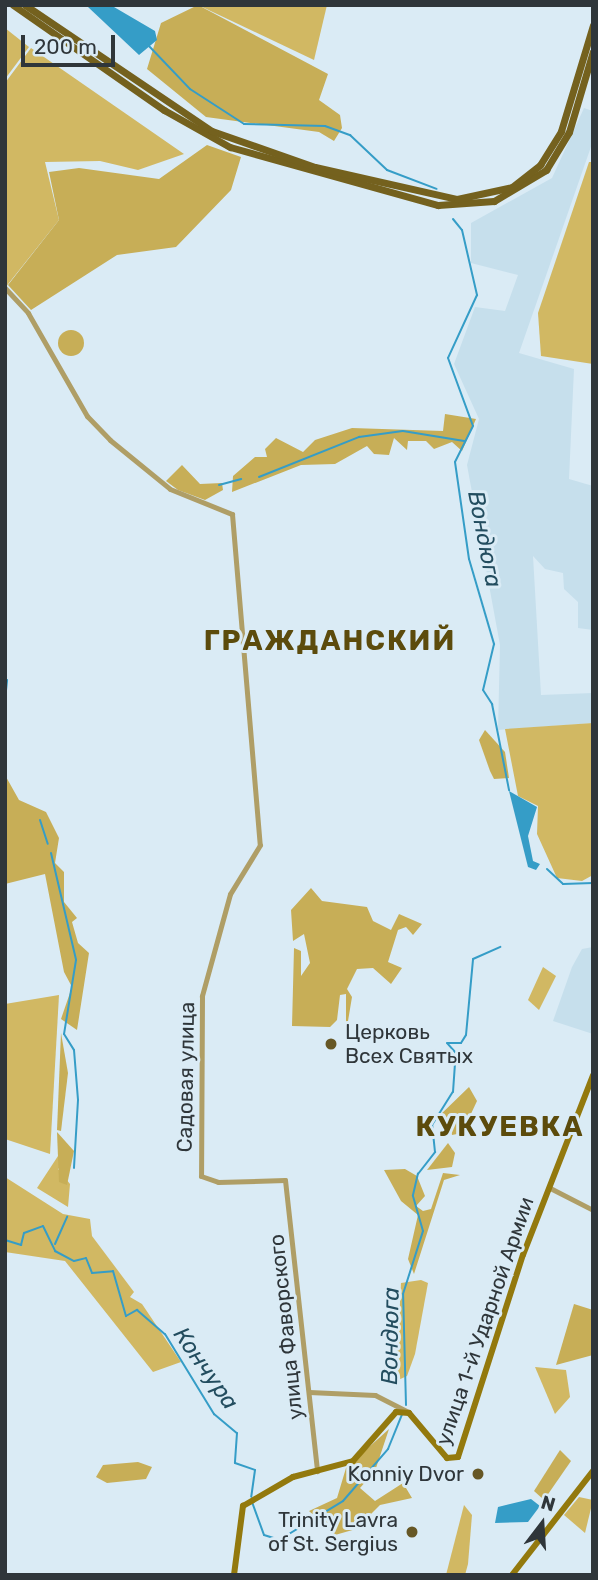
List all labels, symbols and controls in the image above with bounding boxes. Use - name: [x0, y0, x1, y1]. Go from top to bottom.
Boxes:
- scale bar: [24, 21, 119, 65]
- text: 200 m: [34, 34, 97, 59]
- water label: Вондюга: [462, 488, 508, 590]
- district label: ГРАЖДАНСКИЙ: [205, 624, 455, 658]
- street label: Садовая улица: [172, 1001, 200, 1153]
- place label: Церковь Всех Святых: [345, 1019, 473, 1069]
- marker: Церковь Всех Святых: [323, 1036, 339, 1052]
- district label: КУКУЕВКА: [417, 1110, 583, 1144]
- street label: улица 1-й Ударной Армии: [431, 1194, 539, 1448]
- street label: улица Фаворского: [264, 1233, 308, 1421]
- water label: Вондюга: [375, 1287, 405, 1385]
- water label: Кончура: [168, 1322, 244, 1414]
- place label: Konniy Dvor: [347, 1461, 464, 1487]
- marker: Konniy Dvor: [470, 1466, 486, 1482]
- north arrow: [507, 1489, 577, 1559]
- text: N: [538, 1490, 558, 1516]
- place label: Trinity Lavra of St. Sergius: [268, 1507, 398, 1557]
- marker: Trinity Lavra of St. Sergius: [404, 1524, 420, 1540]

